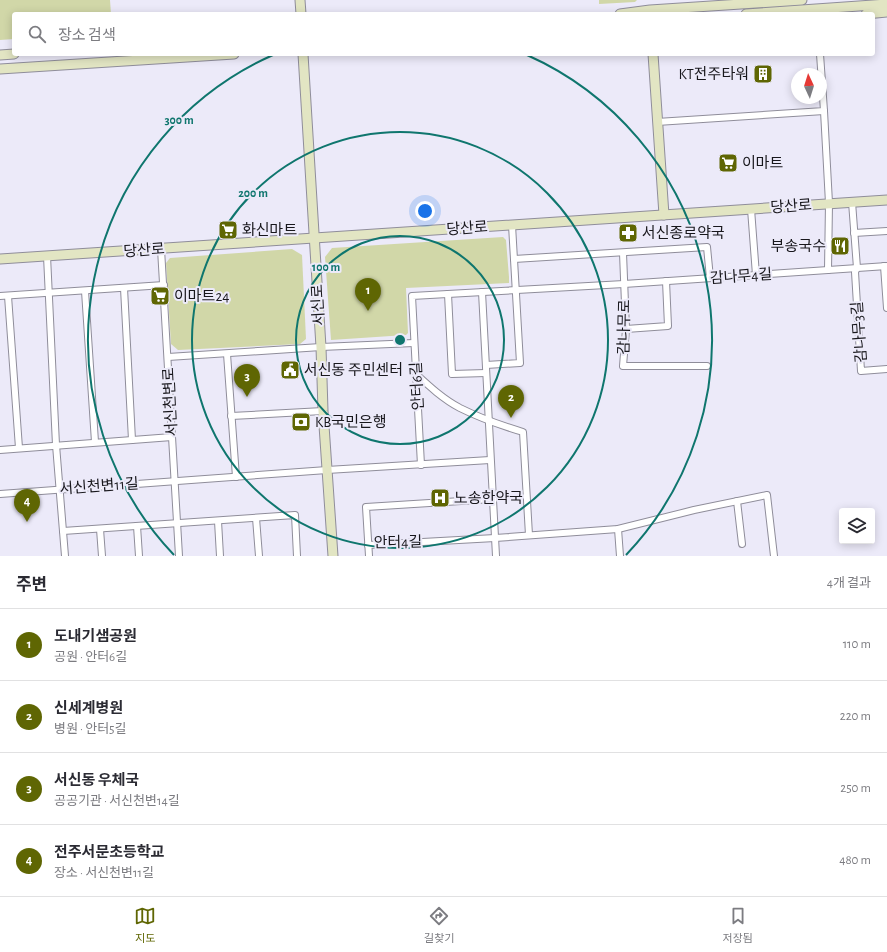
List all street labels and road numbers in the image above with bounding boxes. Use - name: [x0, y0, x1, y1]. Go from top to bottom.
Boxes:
- street label: 당산로: [770, 197, 812, 215]
- street label: 당산로: [446, 219, 488, 237]
- street label: 당산로: [123, 241, 165, 259]
- street label: 감나무4길: [709, 266, 773, 286]
- street label: 서신로: [309, 284, 327, 326]
- street label: 감나무로: [616, 299, 632, 355]
- street label: 감나무3길: [849, 301, 869, 363]
- street label: 안터6길: [408, 361, 426, 411]
- street label: 서신천변로: [159, 367, 180, 437]
- street label: 서신천변11길: [59, 474, 139, 497]
- street label: 안터4길: [374, 534, 422, 550]

